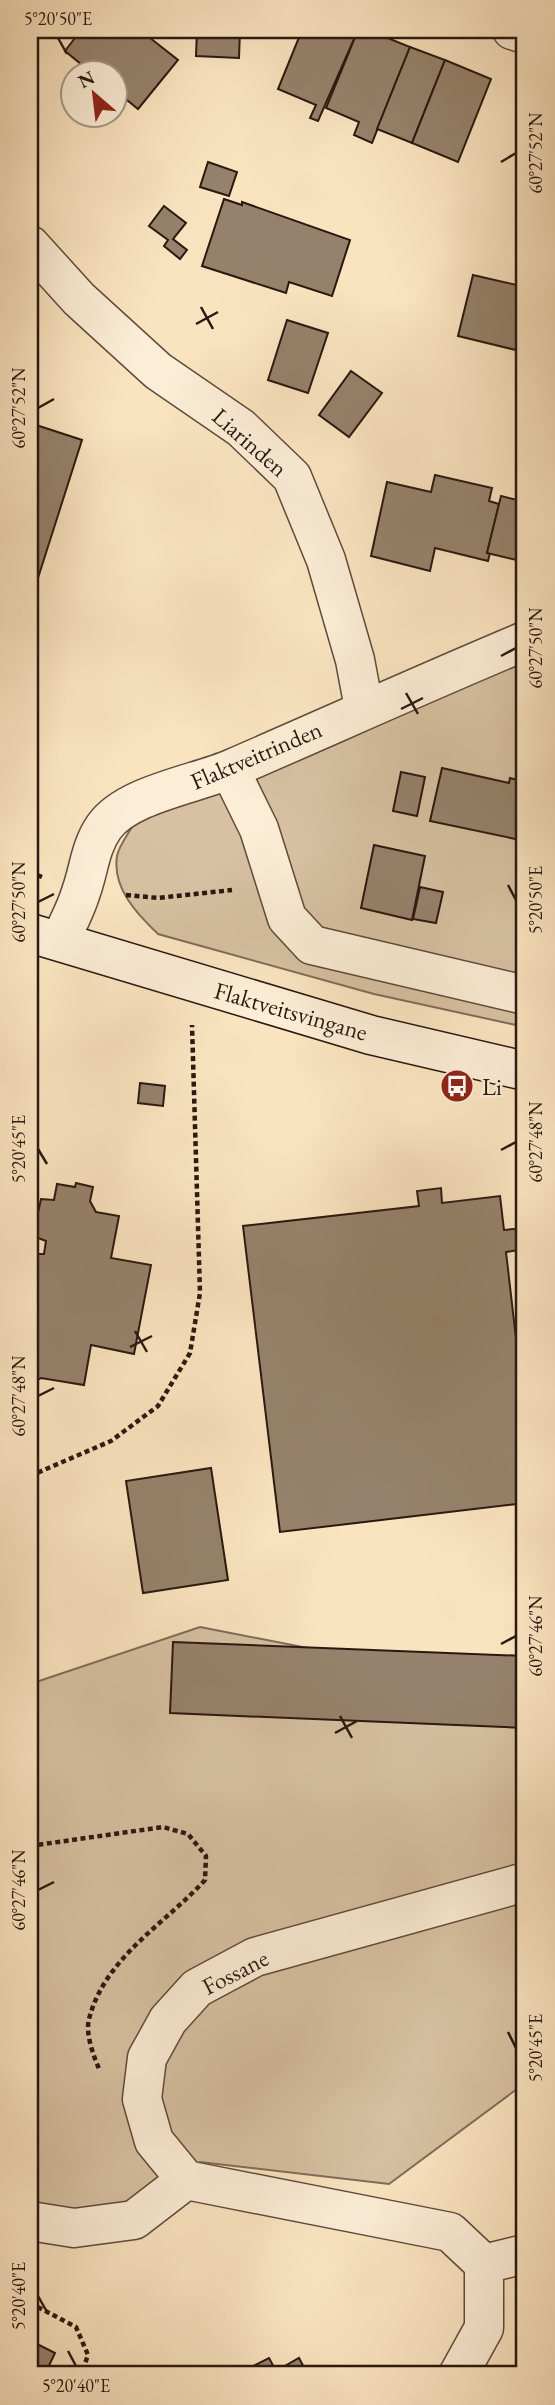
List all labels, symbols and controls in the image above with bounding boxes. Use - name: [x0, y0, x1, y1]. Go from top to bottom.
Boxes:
- text: 5°20'50"E: [24, 7, 92, 30]
- north arrow: [60, 60, 130, 130]
- text: N: [74, 64, 99, 94]
- text: 60°27'52"N: [524, 112, 547, 193]
- text: 60°27'52"N: [7, 367, 30, 448]
- street label: Liarinden: [206, 401, 294, 484]
- text: 60°27'50"N: [524, 607, 547, 688]
- street label: Flaktveitrinden: [186, 713, 327, 797]
- text: 60°27'50"N: [7, 861, 30, 942]
- text: 5°20'50"E: [524, 866, 547, 934]
- street label: Flaktveitsvingane: [211, 974, 371, 1048]
- bus stop icon: Li: [438, 1067, 476, 1105]
- place label: Li: [482, 1071, 502, 1102]
- text: 60°27'48"N: [524, 1101, 547, 1182]
- text: 5°20'45"E: [7, 1115, 30, 1183]
- text: 60°27'48"N: [7, 1355, 30, 1436]
- text: 60°27'46"N: [524, 1595, 547, 1676]
- text: 60°27'46"N: [7, 1849, 30, 1930]
- street label: Fossane: [197, 1942, 273, 2002]
- text: 5°20'45"E: [524, 2014, 547, 2082]
- text: 5°20'40"E: [7, 2262, 30, 2330]
- text: 5°20'40"E: [42, 2374, 110, 2397]

